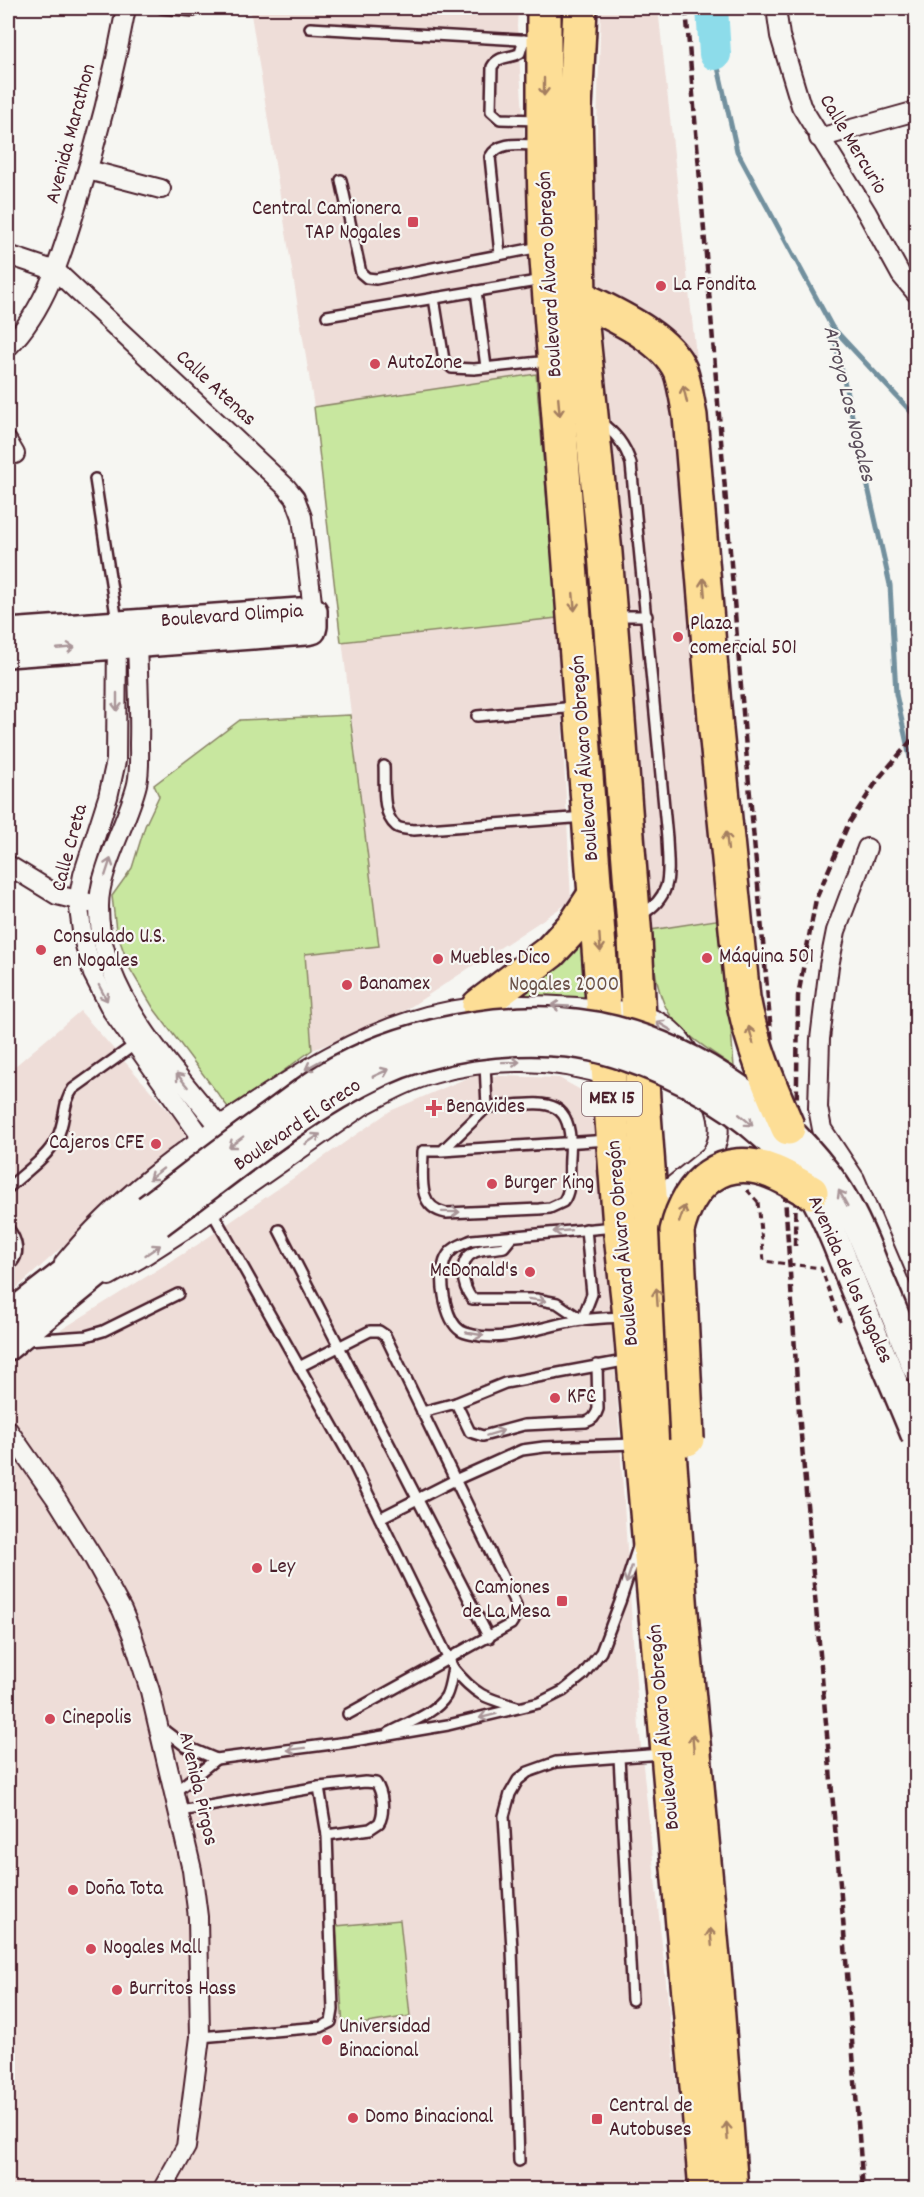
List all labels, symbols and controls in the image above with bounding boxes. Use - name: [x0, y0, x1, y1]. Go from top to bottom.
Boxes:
- street label: Avenida Marathon: [39, 61, 105, 207]
- one-way arrow: [538, 76, 549, 96]
- street label: Calle Mercurio: [810, 89, 894, 201]
- street label: Boulevard Álvaro Obregón: [531, 170, 571, 378]
- place label: Central Camionera TAP Nogales: [252, 195, 402, 249]
- marker: Central Camionera TAP Nogales: [406, 215, 420, 229]
- place label: La Fondita: [673, 271, 757, 301]
- marker: La Fondita: [654, 279, 668, 293]
- water label: Arroyo Los Nogales: [814, 323, 883, 486]
- street label: Calle Atenas: [168, 344, 262, 434]
- place label: AutoZone: [387, 349, 462, 379]
- marker: AutoZone: [368, 357, 382, 371]
- one-way arrow: [679, 384, 691, 403]
- one-way arrow: [554, 397, 565, 417]
- one-way arrow: [699, 578, 710, 598]
- one-way arrow: [569, 591, 580, 611]
- street label: Boulevard Olimpia: [160, 597, 305, 637]
- place label: Plaza comercial 501: [690, 610, 797, 664]
- marker: Plaza comercial 501: [671, 630, 685, 644]
- one-way arrow: [55, 642, 75, 653]
- street label: Boulevard Álvaro Obregón: [564, 654, 608, 862]
- one-way arrow: [111, 692, 123, 712]
- street label: Calle Creta: [45, 800, 97, 895]
- one-way arrow: [721, 832, 732, 852]
- one-way arrow: [103, 858, 114, 877]
- place label: Consulado U.S. en Nogales: [53, 923, 166, 977]
- one-way arrow: [595, 932, 606, 952]
- marker: Consulado U.S. en Nogales: [34, 943, 48, 957]
- place label: Máquina 501: [719, 943, 814, 973]
- place label: Muebles Dico: [450, 944, 550, 974]
- marker: Máquina 501: [700, 951, 714, 965]
- marker: Muebles Dico: [431, 952, 445, 966]
- place label: Banamex: [359, 970, 430, 1000]
- park label: Nogales 2000: [509, 971, 619, 1001]
- marker: Banamex: [340, 978, 354, 992]
- one-way arrow: [97, 984, 109, 1001]
- one-way arrow: [550, 1000, 570, 1011]
- one-way arrow: [656, 1020, 673, 1032]
- one-way arrow: [744, 1026, 756, 1045]
- one-way arrow: [500, 1056, 520, 1068]
- one-way arrow: [305, 1059, 322, 1071]
- one-way arrow: [371, 1067, 390, 1078]
- one-way arrow: [176, 1072, 189, 1088]
- street label: Boulevard El Greco: [228, 1072, 368, 1180]
- road number: MEX 15: [582, 1082, 642, 1116]
- place label: Benavides: [446, 1093, 525, 1123]
- marker: Benavides: [427, 1101, 441, 1115]
- one-way arrow: [738, 1113, 753, 1127]
- place label: Cajeros CFE: [49, 1129, 144, 1159]
- one-way arrow: [304, 1133, 321, 1145]
- one-way arrow: [228, 1136, 244, 1149]
- marker: Cajeros CFE: [149, 1137, 163, 1151]
- street label: Boulevard Álvaro Obregón: [600, 1139, 648, 1347]
- one-way arrow: [148, 1168, 164, 1181]
- place label: Burger King: [504, 1169, 594, 1199]
- marker: Burger King: [485, 1177, 499, 1191]
- one-way arrow: [836, 1190, 848, 1207]
- street label: Avenida de los Nogales: [798, 1191, 900, 1369]
- one-way arrow: [677, 1205, 688, 1224]
- one-way arrow: [440, 1206, 460, 1218]
- one-way arrow: [553, 1226, 573, 1237]
- one-way arrow: [144, 1244, 161, 1256]
- place label: McDonald's: [430, 1257, 518, 1287]
- marker: McDonald's: [523, 1265, 537, 1279]
- one-way arrow: [652, 1288, 663, 1308]
- one-way arrow: [527, 1295, 547, 1306]
- one-way arrow: [465, 1329, 484, 1340]
- place label: KFC: [567, 1383, 596, 1413]
- marker: KFC: [548, 1391, 562, 1405]
- one-way arrow: [485, 1427, 504, 1438]
- place label: Ley: [269, 1553, 296, 1583]
- marker: Ley: [250, 1561, 264, 1575]
- one-way arrow: [622, 1565, 633, 1584]
- place label: Camiones de La Mesa: [463, 1574, 551, 1628]
- marker: Camiones de La Mesa: [555, 1594, 569, 1608]
- street label: Boulevard Álvaro Obregón: [641, 1623, 689, 1831]
- place label: Cinepolis: [62, 1704, 132, 1734]
- one-way arrow: [479, 1711, 498, 1723]
- marker: Cinepolis: [43, 1712, 57, 1726]
- street label: Avenida Pirgos: [169, 1729, 225, 1849]
- one-way arrow: [687, 1733, 698, 1753]
- one-way arrow: [286, 1744, 306, 1755]
- place label: Doña Tota: [85, 1875, 164, 1905]
- marker: Doña Tota: [66, 1883, 80, 1897]
- one-way arrow: [705, 1927, 716, 1947]
- place label: Nogales Mall: [103, 1934, 202, 1964]
- marker: Nogales Mall: [84, 1942, 98, 1956]
- place label: Burritos Hass: [129, 1975, 236, 2005]
- marker: Burritos Hass: [110, 1983, 124, 1997]
- place label: Universidad Binacional: [339, 2013, 431, 2067]
- marker: Universidad Binacional: [320, 2033, 334, 2047]
- place label: Central de Autobuses: [609, 2092, 693, 2146]
- place label: Domo Binacional: [365, 2103, 493, 2133]
- marker: Domo Binacional: [346, 2111, 360, 2125]
- marker: Central de Autobuses: [590, 2112, 604, 2126]
- one-way arrow: [721, 2122, 732, 2142]

